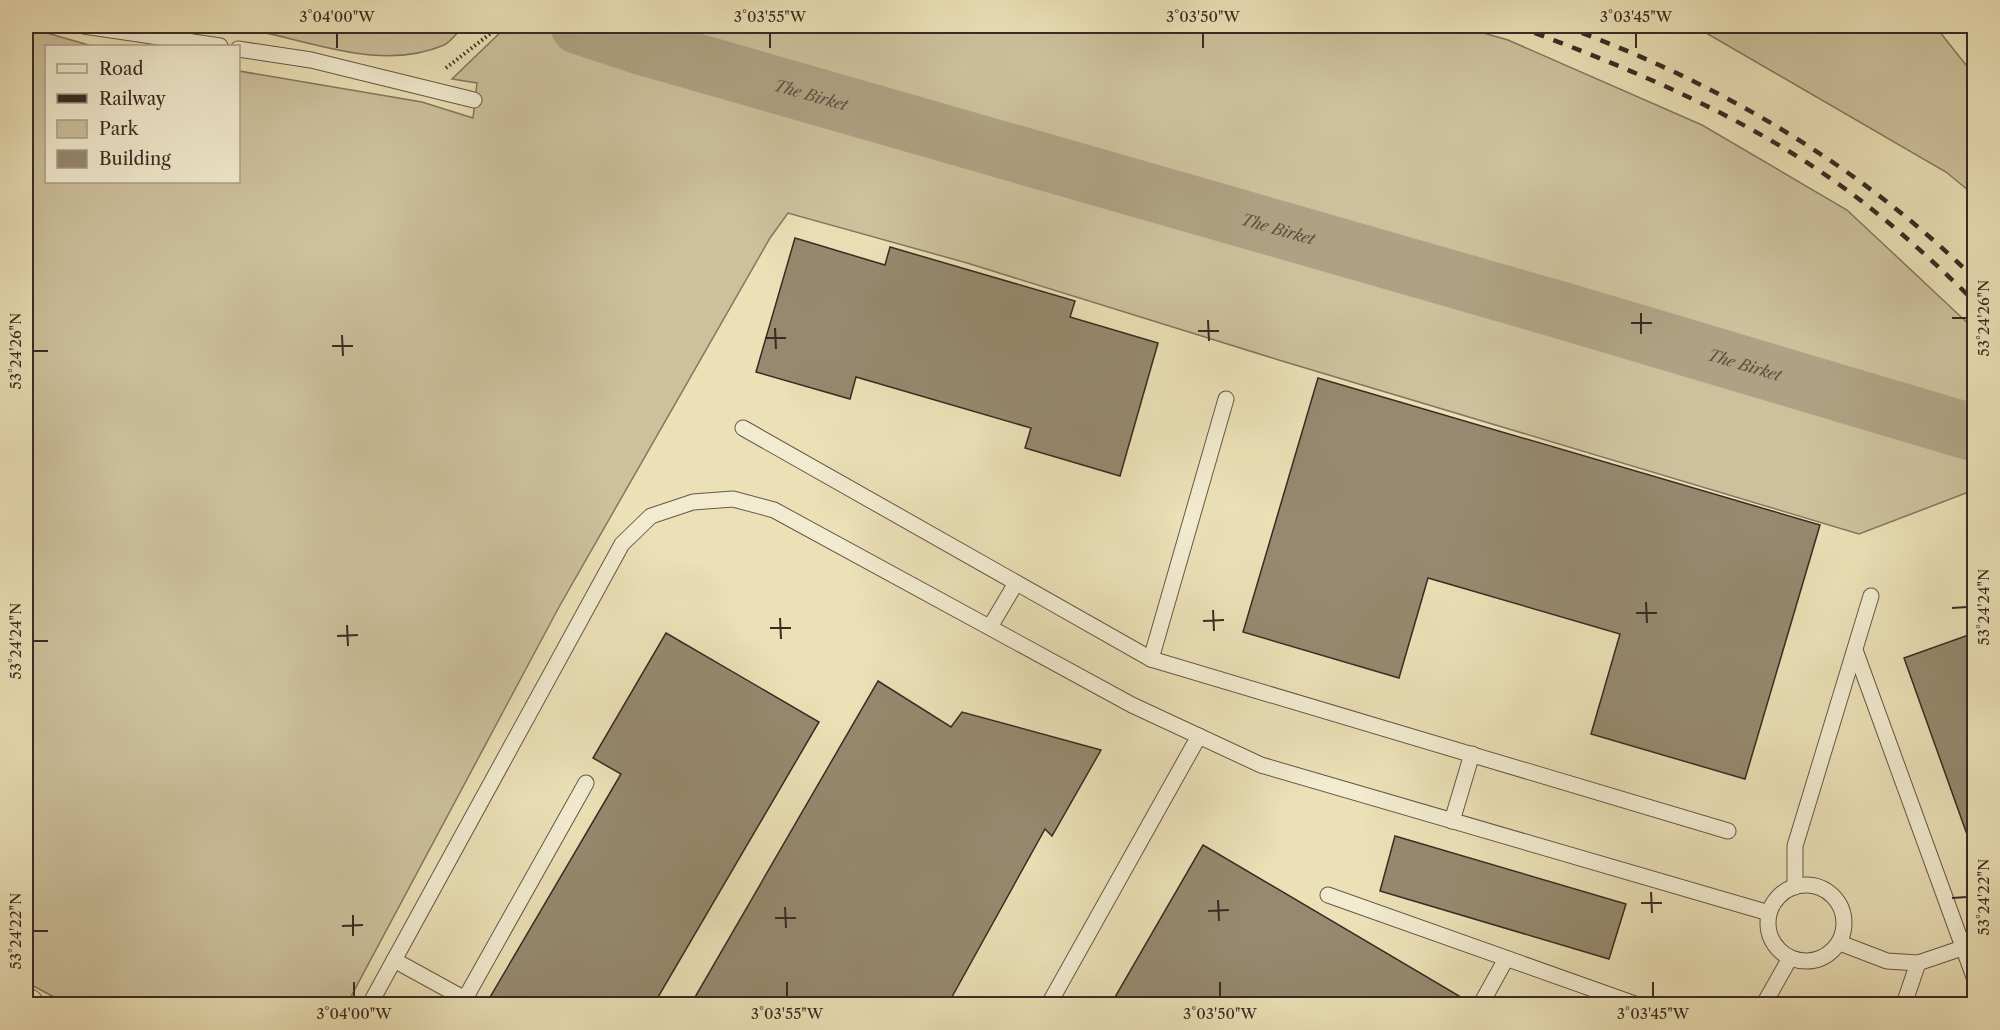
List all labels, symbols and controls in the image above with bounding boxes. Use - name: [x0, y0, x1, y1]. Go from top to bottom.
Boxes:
- text: 3°04'00"W: [299, 7, 375, 26]
- text: 3°03'55"W: [734, 7, 807, 26]
- text: 3°03'50"W: [1166, 7, 1240, 26]
- text: 3°03'45"W: [1600, 7, 1673, 26]
- legend: [45, 45, 240, 183]
- text: Road: [99, 58, 144, 80]
- water label: The Birket: [772, 75, 851, 115]
- text: Railway: [99, 88, 167, 110]
- text: Park: [99, 118, 140, 140]
- text: Building: [99, 148, 171, 170]
- water label: The Birket: [1239, 209, 1318, 249]
- text: 53°24'26"N: [1974, 280, 1993, 356]
- text: 53°24'26"N: [6, 313, 25, 389]
- water label: The Birket: [1706, 344, 1785, 386]
- text: 53°24'24"N: [1974, 569, 1993, 645]
- text: 53°24'24"N: [6, 603, 25, 679]
- text: 53°24'22"N: [1974, 859, 1993, 935]
- text: 53°24'22"N: [6, 893, 25, 969]
- text: 3°04'00"W: [316, 1004, 392, 1023]
- text: 3°03'55"W: [751, 1004, 824, 1023]
- text: 3°03'50"W: [1183, 1004, 1257, 1023]
- text: 3°03'45"W: [1617, 1004, 1690, 1023]

